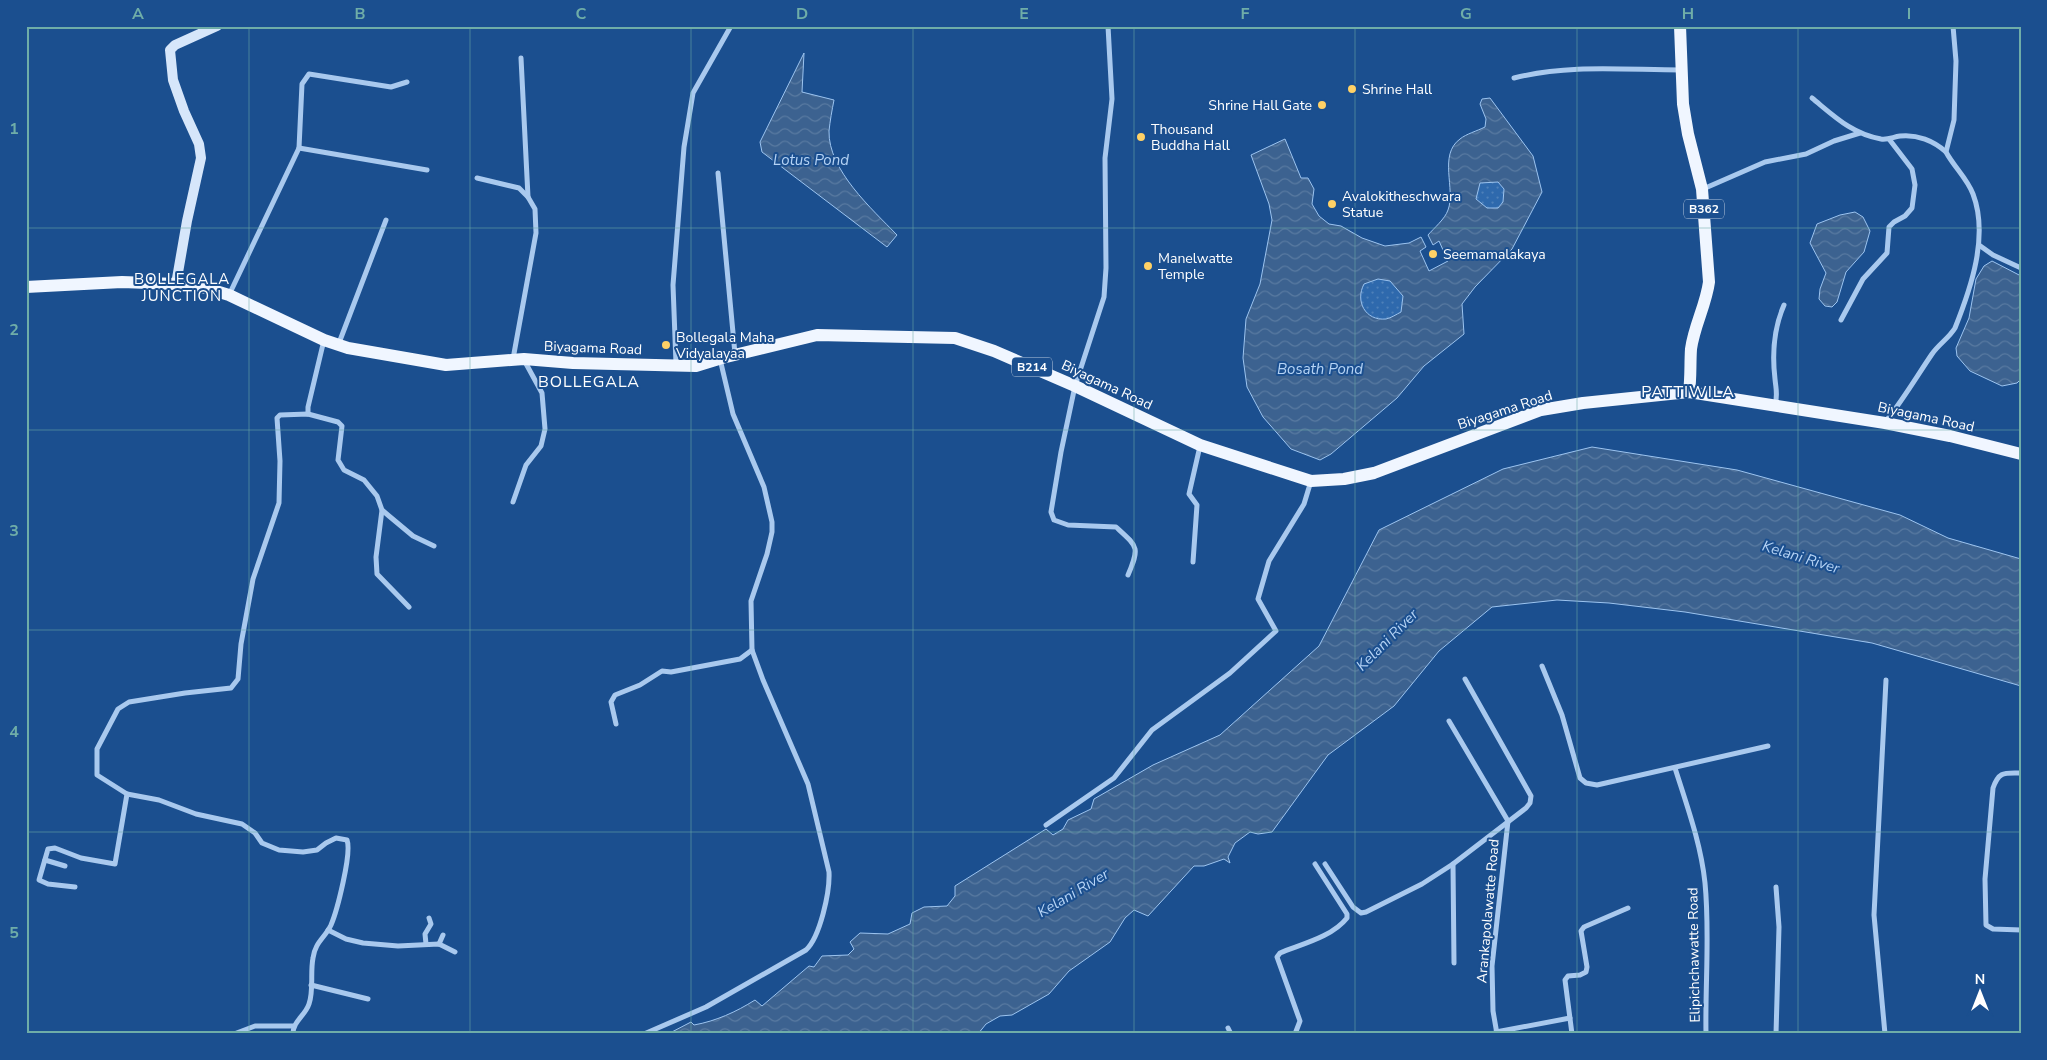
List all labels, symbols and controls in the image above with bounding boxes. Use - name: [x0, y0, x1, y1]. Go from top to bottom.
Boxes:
- text: A: [132, 3, 144, 25]
- text: B: [354, 3, 366, 25]
- text: C: [576, 3, 587, 25]
- text: D: [796, 3, 808, 25]
- text: E: [1019, 3, 1029, 25]
- text: F: [1241, 3, 1250, 25]
- text: G: [1460, 3, 1472, 25]
- text: H: [1682, 3, 1694, 25]
- text: I: [1907, 3, 1911, 25]
- place label: Shrine Hall: [1362, 80, 1433, 99]
- marker: Shrine Hall: [1346, 83, 1358, 95]
- place label: Shrine Hall Gate: [1208, 96, 1312, 115]
- marker: Shrine Hall Gate: [1316, 99, 1328, 111]
- text: 1: [9, 118, 19, 140]
- place label: Thousand Buddha Hall: [1151, 120, 1231, 155]
- marker: Thousand Buddha Hall: [1135, 131, 1147, 143]
- water label: Lotus Pond: [773, 150, 849, 170]
- place label: Avalokitheschwara Statue: [1342, 187, 1461, 222]
- marker: Avalokitheschwara Statue: [1326, 198, 1338, 210]
- road number: B362: [1684, 200, 1724, 218]
- place label: Seemamalakaya: [1443, 245, 1546, 264]
- marker: Seemamalakaya: [1427, 248, 1439, 260]
- place label: Manelwatte Temple: [1158, 249, 1233, 284]
- marker: Manelwatte Temple: [1142, 260, 1154, 272]
- district label: BOLLEGALA JUNCTION: [134, 269, 230, 306]
- text: 2: [9, 319, 19, 341]
- place label: Bollegala Maha Vidyalayaa: [675, 328, 774, 363]
- street label: Biyagama Road: [544, 337, 642, 359]
- marker: Bollegala Maha Vidyalayaa: [660, 339, 672, 351]
- street label: Biyagama Road: [1058, 356, 1156, 414]
- road number: B214: [1012, 358, 1052, 377]
- water label: Bosath Pond: [1277, 359, 1363, 379]
- district label: BOLLEGALA: [538, 371, 640, 393]
- district label: PATTIWILA: [1641, 381, 1735, 403]
- street label: Biyagama Road: [1455, 386, 1555, 434]
- street label: Biyagama Road: [1876, 397, 1976, 437]
- text: 3: [9, 520, 19, 542]
- water label: Kelani River: [1760, 536, 1843, 578]
- water label: Kelani River: [1352, 604, 1423, 675]
- text: 4: [9, 721, 19, 743]
- street label: Arankapolawatte Road: [1472, 838, 1504, 984]
- water label: Kelani River: [1034, 864, 1113, 922]
- street label: Elipichchawatte Road: [1683, 887, 1705, 1023]
- text: 5: [9, 922, 19, 944]
- north arrow: [1954, 968, 2004, 1018]
- text: N: [1975, 970, 1985, 989]

